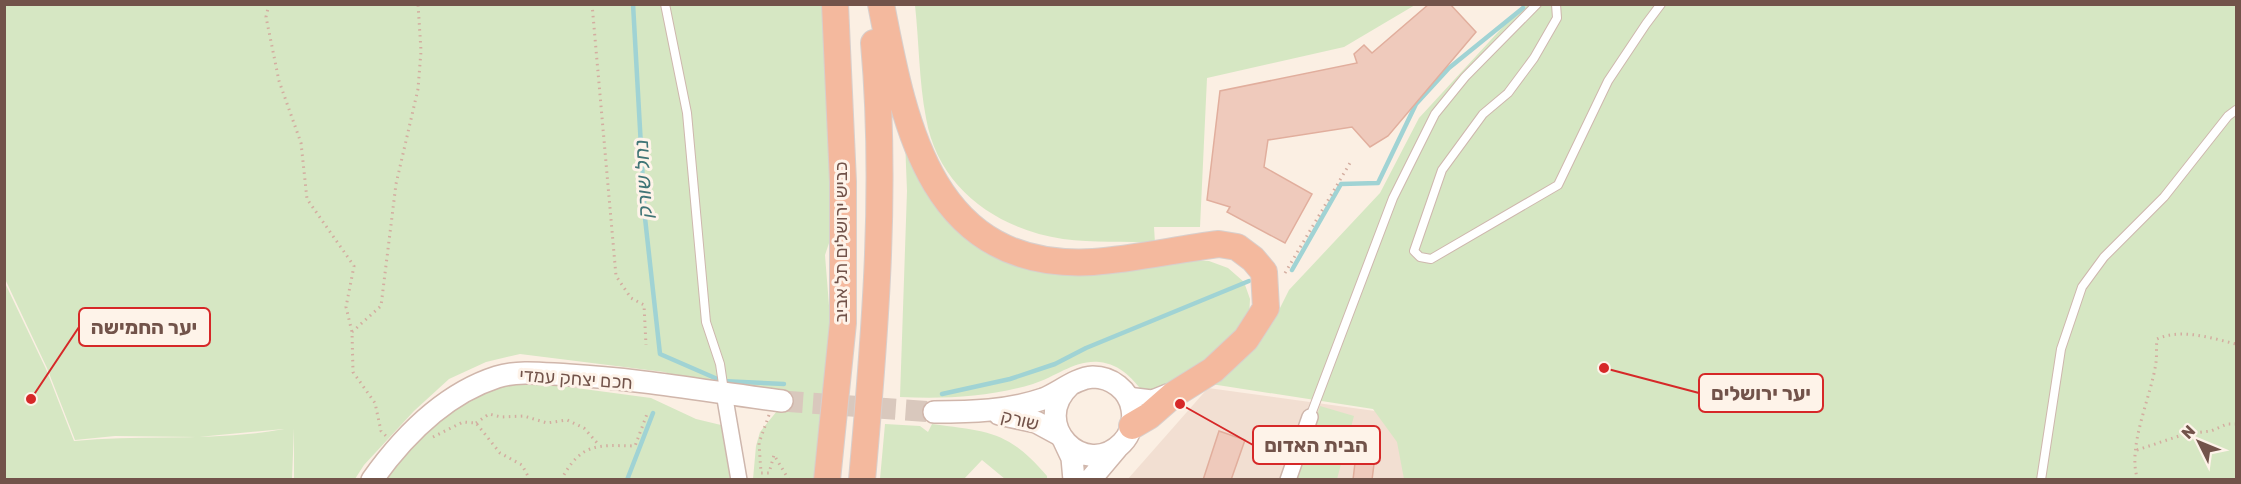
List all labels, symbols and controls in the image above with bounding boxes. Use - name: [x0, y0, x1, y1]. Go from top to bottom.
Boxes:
- water label: נחל שורק: [629, 139, 657, 220]
- street label: כביש ירושלים תל אביב: [830, 161, 852, 323]
- callout: יער החמישה: [79, 308, 210, 346]
- text: יער החמישה: [91, 315, 197, 339]
- street label: חכם יצחק עמדי: [519, 364, 633, 394]
- callout: יער ירושלים: [1699, 374, 1823, 412]
- text: יער ירושלים: [1711, 381, 1811, 405]
- street label: שורק: [999, 405, 1041, 435]
- north arrow: [2169, 412, 2229, 472]
- text: N: [2178, 421, 2199, 443]
- callout: הבית האדום: [1253, 426, 1380, 464]
- text: הבית האדום: [1264, 433, 1368, 457]

